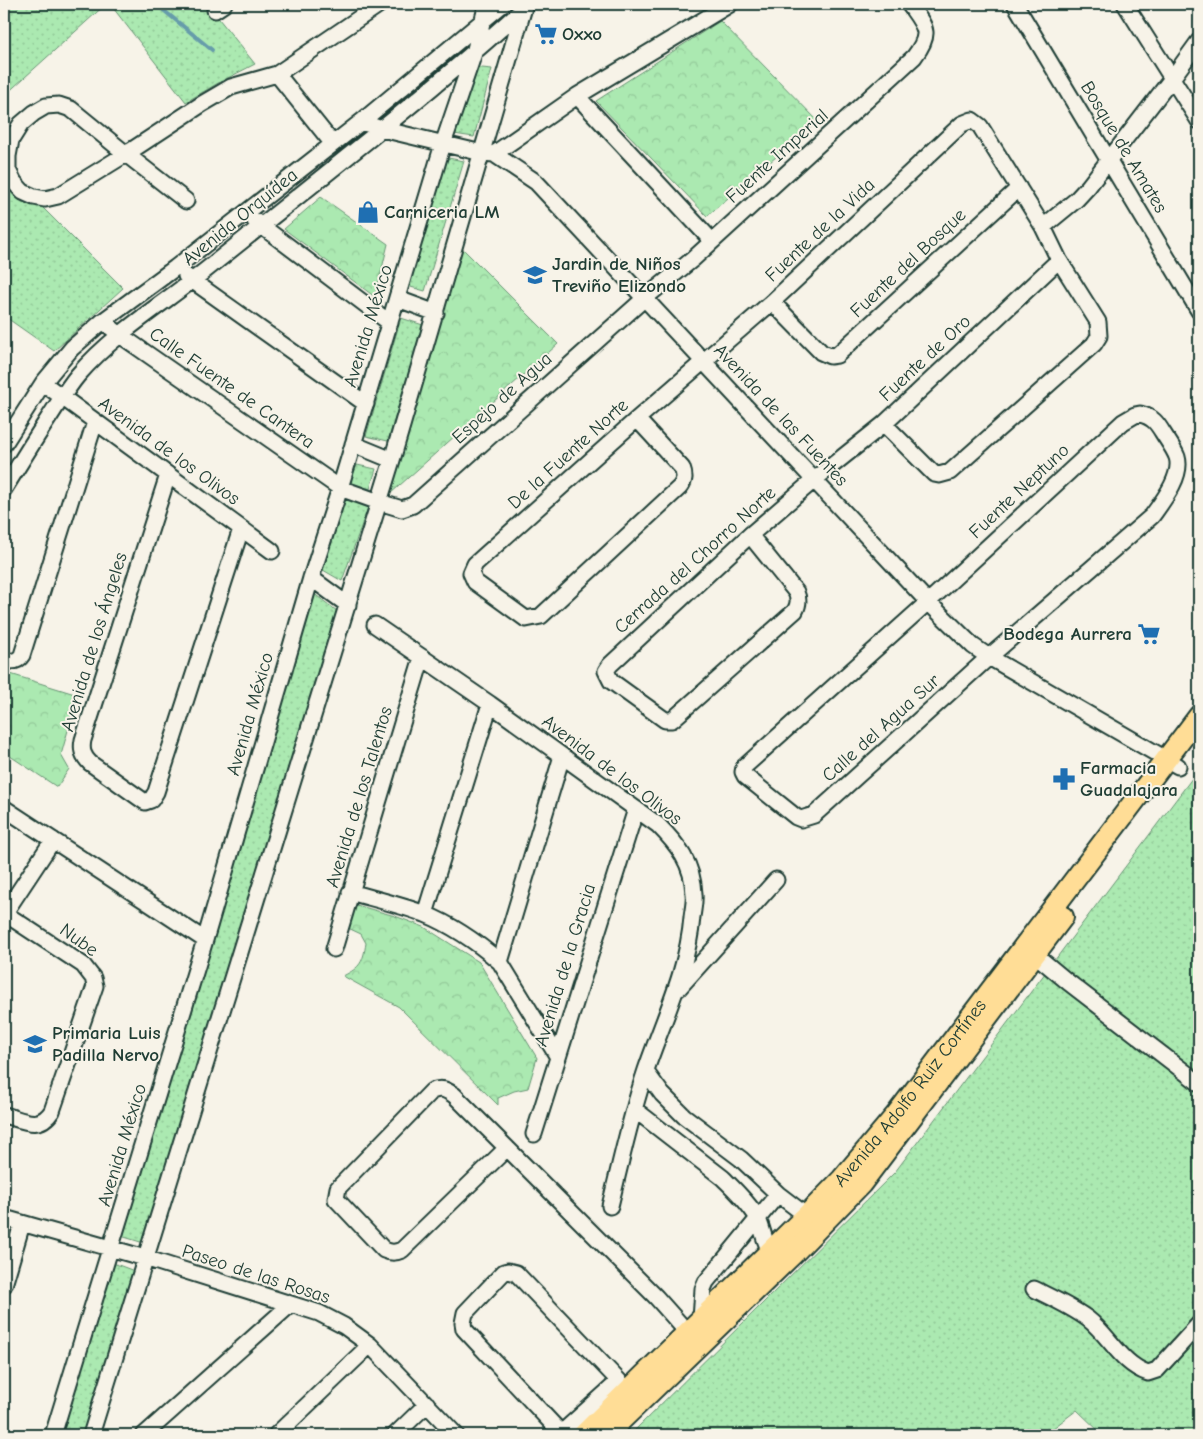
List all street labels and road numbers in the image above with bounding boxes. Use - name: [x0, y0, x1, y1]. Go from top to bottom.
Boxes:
- street label: Bosque de Amates: [1076, 77, 1172, 217]
- street label: Fuente Imperial: [721, 104, 833, 208]
- street label: Avenida Orquídea: [178, 164, 302, 270]
- street label: Fuente de la Vida: [761, 174, 879, 286]
- street label: Fuente del Bosque: [846, 204, 970, 322]
- street label: Avenida México: [339, 262, 397, 390]
- street label: Fuente de Oro: [875, 310, 975, 406]
- street label: Calle Fuente de Cantera: [145, 323, 319, 453]
- street label: Avenida de las Fuentes: [709, 339, 853, 491]
- street label: Espejo de Agua: [448, 348, 556, 448]
- street label: Avenida de los Olivos: [94, 392, 244, 510]
- street label: De la Fuente Norte: [503, 394, 633, 514]
- street label: Fuente Neptuno: [964, 439, 1074, 543]
- street label: Cerrada del Chorro Norte: [610, 482, 780, 638]
- street label: Avenida de los Ángeles: [56, 550, 132, 734]
- street label: Avenida México: [222, 650, 278, 778]
- street label: Calle del Agua Sur: [818, 669, 945, 787]
- street label: Avenida de los Talentos: [321, 704, 397, 890]
- street label: Avenida de los Olivos: [538, 710, 686, 830]
- street label: Avenida de la Gracia: [530, 881, 600, 1049]
- street label: Nube: [56, 919, 102, 961]
- street label: Avenida Adolfo Ruiz Cortínes: [829, 995, 991, 1191]
- street label: Avenida México: [93, 1081, 151, 1209]
- street label: Paseo de las Rosas: [179, 1240, 333, 1308]

